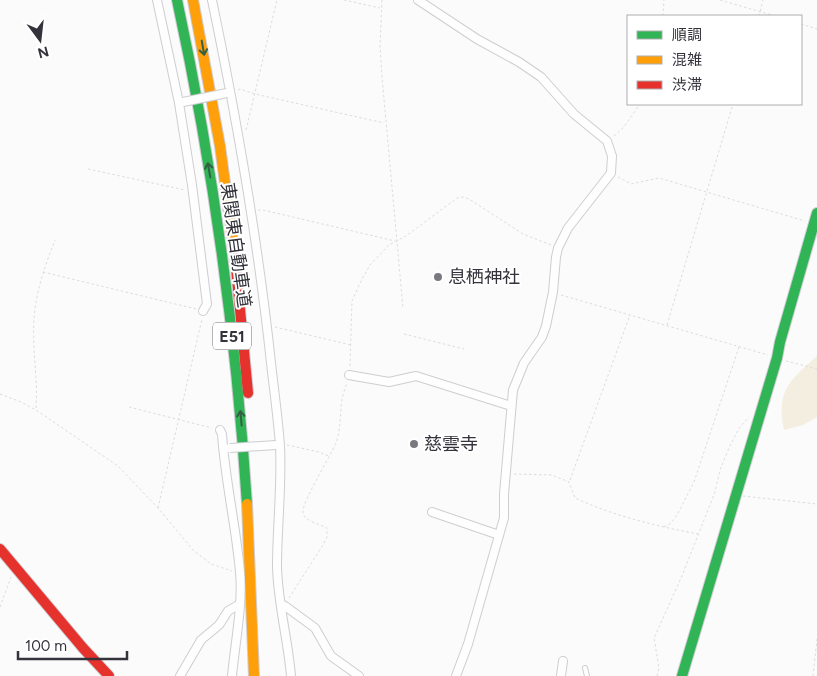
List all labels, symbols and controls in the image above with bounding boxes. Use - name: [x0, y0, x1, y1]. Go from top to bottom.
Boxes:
- north arrow: [15, 15, 65, 65]
- legend: [627, 15, 802, 105]
- text: 順調: [672, 26, 702, 44]
- one-way arrow: [199, 39, 209, 55]
- text: N: [36, 42, 51, 62]
- text: 混雑: [672, 51, 702, 69]
- text: 渋滞: [672, 76, 702, 94]
- one-way arrow: [204, 162, 214, 178]
- street label: 東関東自動車道: [216, 181, 256, 309]
- place label: 息栖神社: [448, 266, 520, 288]
- marker: 息栖神社: [432, 271, 444, 283]
- road number: E51: [213, 322, 251, 350]
- one-way arrow: [236, 410, 245, 426]
- place label: 慈雲寺: [424, 433, 478, 455]
- marker: 慈雲寺: [408, 438, 420, 450]
- scale bar: [18, 628, 126, 660]
- text: 100 m: [25, 637, 67, 655]

